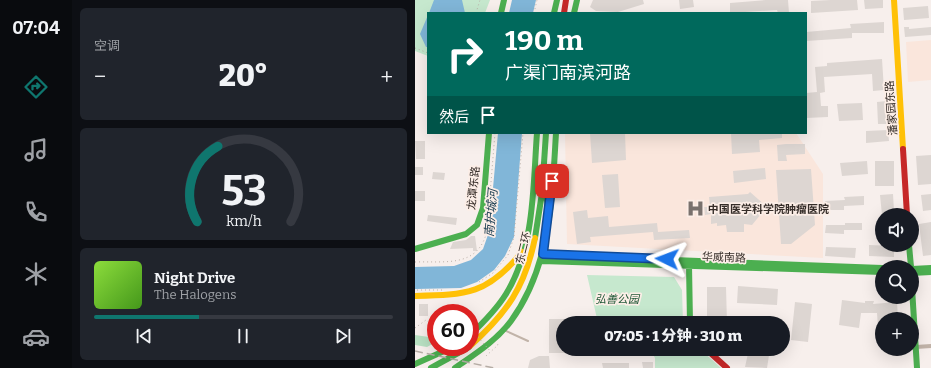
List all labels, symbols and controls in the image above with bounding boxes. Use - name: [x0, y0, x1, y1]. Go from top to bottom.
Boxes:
- text: 07:04: [12, 17, 60, 39]
- text: 190 m: [505, 24, 583, 57]
- icon: right: [439, 28, 491, 80]
- text: 空调: [94, 38, 120, 53]
- text: 20°: [219, 58, 268, 94]
- text: 广渠门南滨河路: [505, 62, 631, 84]
- text: −: [94, 63, 106, 90]
- text: +: [380, 63, 393, 90]
- icon: directions: [22, 73, 50, 101]
- street label: 潘家园东路: [883, 80, 900, 136]
- icon: arrive: [477, 104, 499, 126]
- text: 然后: [439, 108, 469, 126]
- icon: music: [22, 136, 50, 164]
- pin: [535, 164, 569, 198]
- street label: 龙潭东路: [465, 165, 482, 211]
- text: 53: [221, 166, 266, 216]
- icon: arrive: [541, 170, 563, 192]
- water label: 南护城河: [482, 186, 500, 238]
- icon: phone: [22, 198, 50, 226]
- hospital icon: 中国医学科学院肿瘤医院: [685, 199, 705, 219]
- place label: 中国医学科学院肿瘤医院: [708, 203, 829, 216]
- map controls: [875, 208, 919, 356]
- button: sound: [875, 208, 919, 252]
- text: km/h: [226, 213, 261, 230]
- street label: 东二环: [513, 231, 534, 266]
- position arrow: [646, 238, 688, 280]
- street label: 华威南路: [702, 250, 746, 265]
- icon: climate: [22, 260, 50, 288]
- button: search: [875, 260, 919, 304]
- text: Night Drive: [154, 269, 235, 287]
- text: The Halogens: [154, 287, 236, 302]
- park label: 弘善公园: [595, 293, 641, 306]
- speed limit sign: 60: [427, 304, 479, 356]
- button: +: [875, 312, 919, 356]
- icon: car: [22, 323, 50, 351]
- icon: previous: [133, 325, 155, 347]
- icon: pause: [232, 325, 254, 347]
- icon: next: [332, 325, 354, 347]
- text: 07:05 · 1 分钟 · 310 m: [604, 327, 742, 345]

